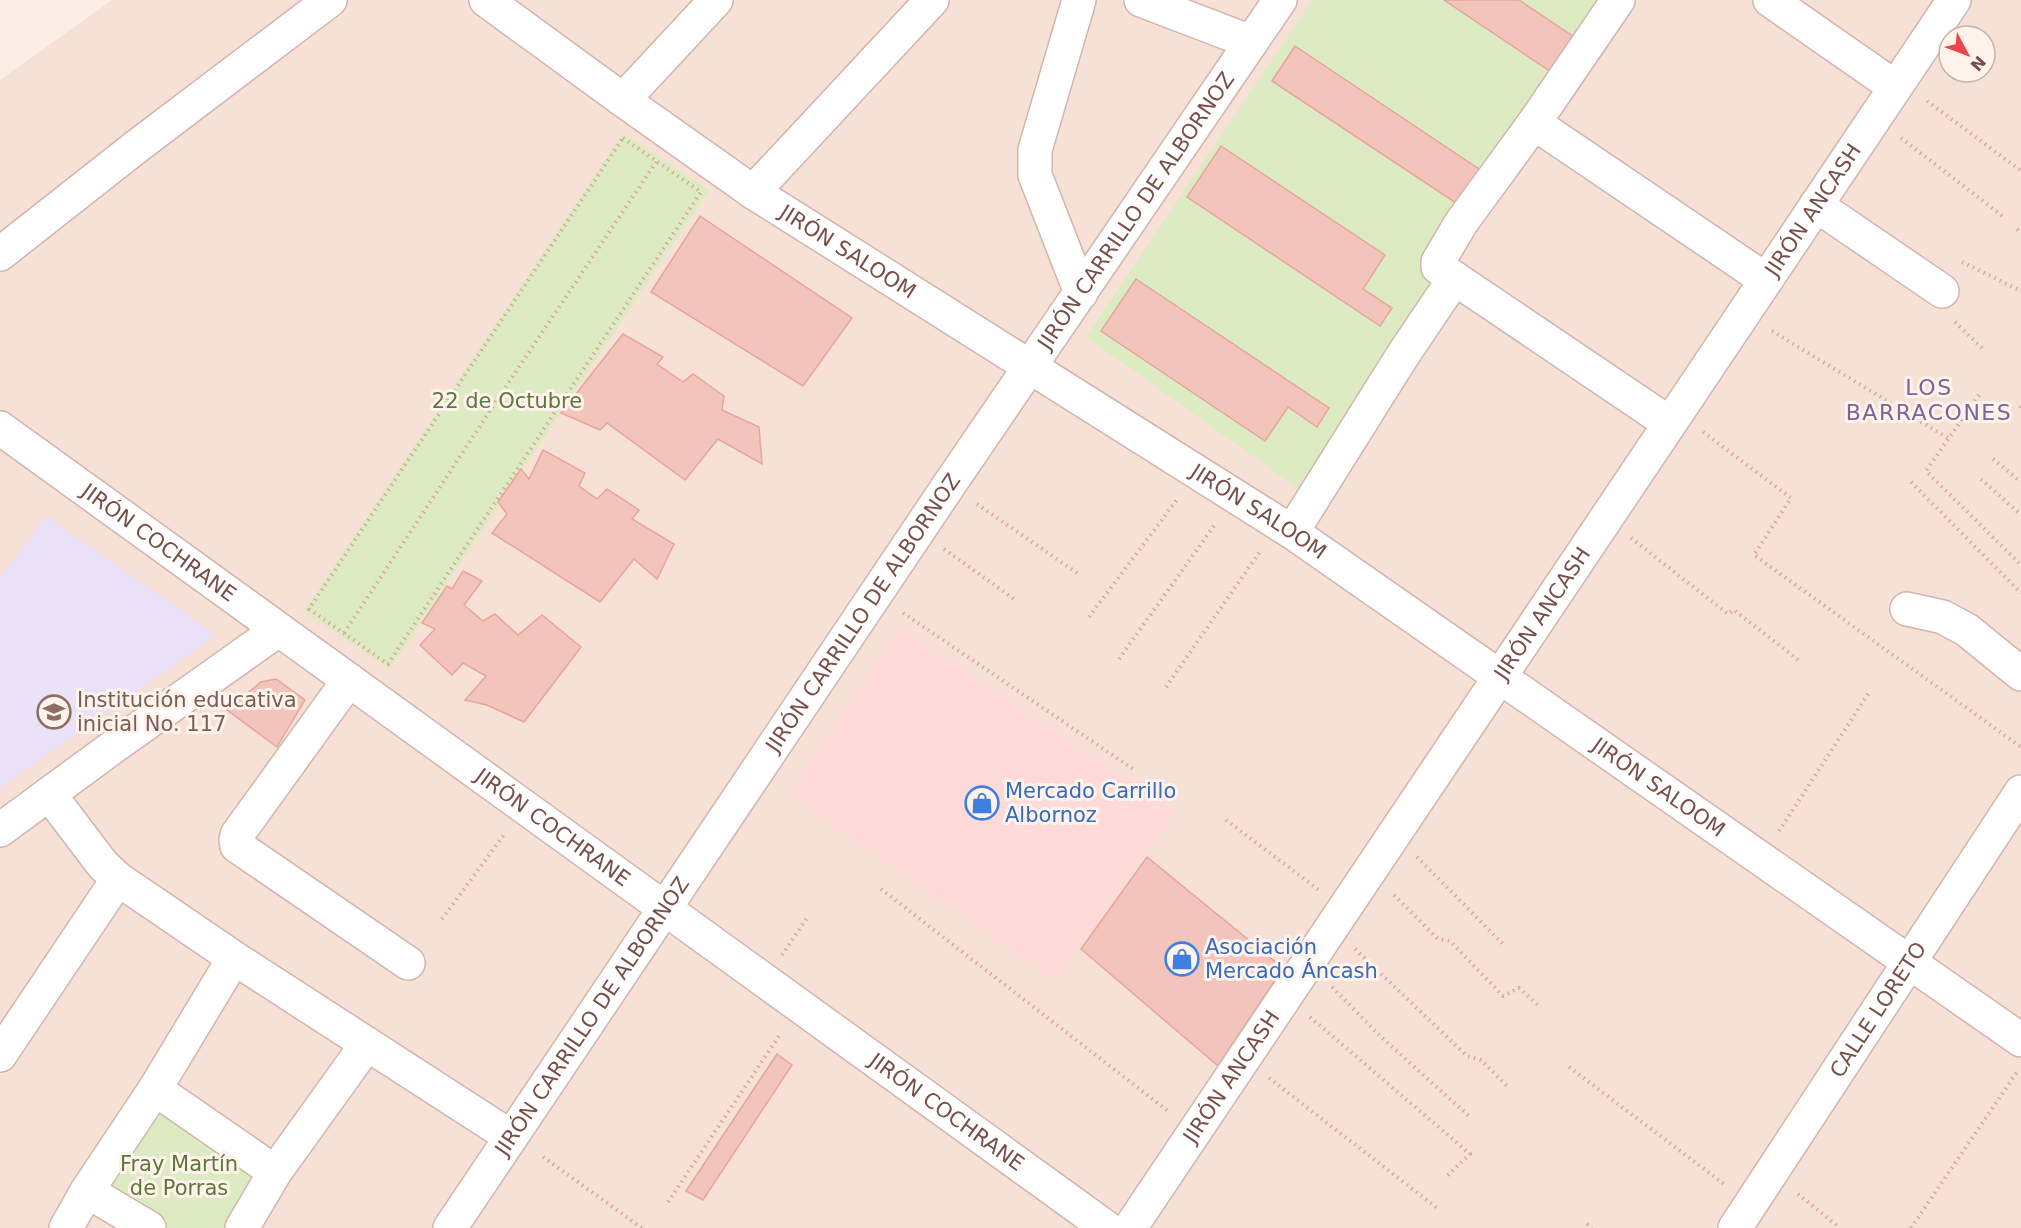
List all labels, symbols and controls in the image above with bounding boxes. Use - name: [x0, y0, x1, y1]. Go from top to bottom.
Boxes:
- north arrow: [1937, 24, 1997, 84]
- text: N: [1966, 52, 1990, 75]
- street label: JIRÓN CARRILLO DE ALBORNOZ: [1032, 68, 1239, 356]
- street label: JIRÓN ANCASH: [1759, 139, 1866, 282]
- street label: JIRÓN SALOOM: [774, 199, 920, 304]
- district label: LOS BARRACONES: [1846, 375, 2012, 425]
- park label: 22 de Octubre: [432, 389, 582, 413]
- street label: JIRÓN SALOOM: [1185, 458, 1331, 564]
- street label: JIRÓN CARRILLO DE ALBORNOZ: [760, 469, 965, 758]
- street label: JIRÓN COCHRANE: [75, 478, 241, 607]
- street label: JIRÓN ANCASH: [1488, 543, 1595, 686]
- place label: Institución educativa inicial No. 117: [77, 688, 297, 736]
- school or university icon: Institución educativa inicial No. 117: [36, 694, 72, 730]
- street label: JIRÓN SALOOM: [1586, 732, 1730, 842]
- street label: JIRÓN COCHRANE: [469, 762, 635, 891]
- place label: Mercado Carrillo Albornoz: [1005, 779, 1176, 827]
- shop icon: Mercado Carrillo Albornoz: [964, 785, 1000, 821]
- street label: JIRÓN CARRILLO DE ALBORNOZ: [489, 873, 694, 1162]
- place label: Asociación Mercado Áncash: [1205, 935, 1378, 983]
- street label: CALLE LORETO: [1825, 937, 1931, 1082]
- shop icon: Asociación Mercado Áncash: [1164, 941, 1200, 977]
- street label: JIRÓN ANCASH: [1177, 1006, 1284, 1149]
- street label: JIRÓN COCHRANE: [863, 1047, 1029, 1176]
- park label: Fray Martín de Porras: [120, 1152, 238, 1200]

